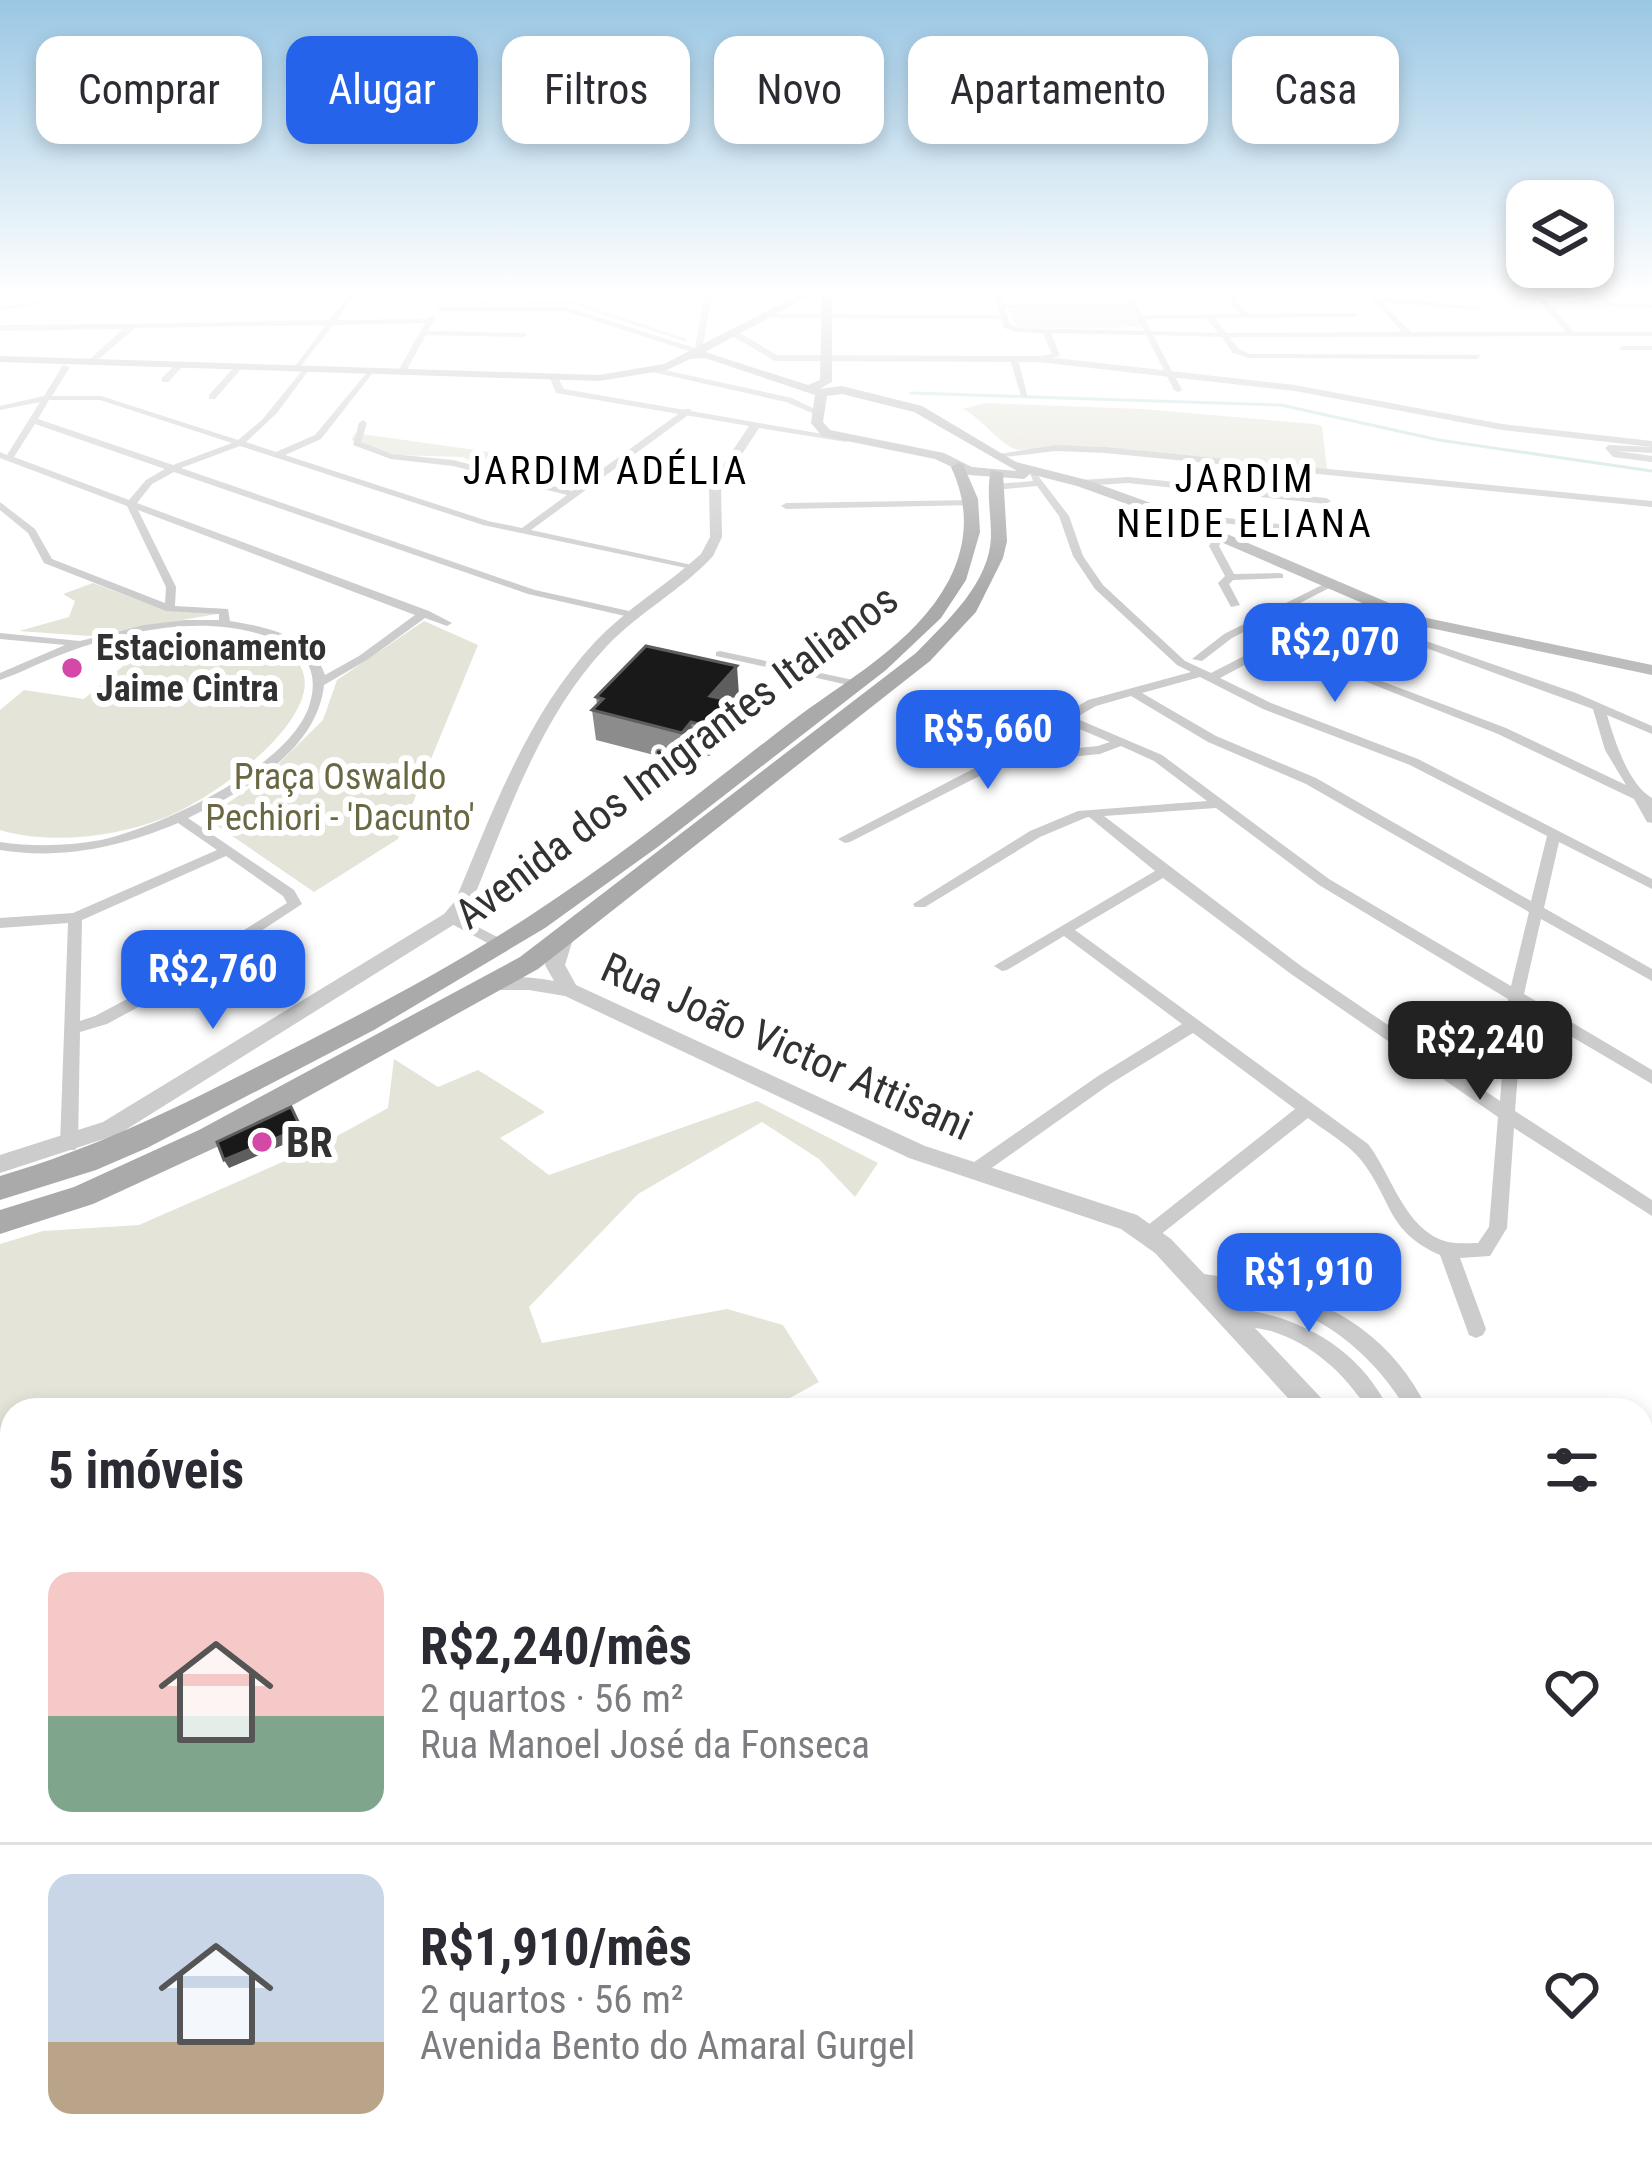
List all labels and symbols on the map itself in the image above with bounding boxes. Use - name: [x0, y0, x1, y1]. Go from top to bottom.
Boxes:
- district label: JARDIM ADÉLIA: [463, 448, 749, 494]
- district label: JARDIM NEIDE ELIANA: [1116, 456, 1374, 547]
- street label: Avenida dos Imigrantes Italianos: [446, 574, 907, 939]
- pin: R$2,070: [1224, 603, 1446, 705]
- place label: Estacionamento Jaime Cintra: [96, 627, 326, 710]
- marker: Estacionamento Jaime Cintra: [59, 655, 85, 681]
- pin: R$5,660: [877, 690, 1099, 792]
- park label: Praça Oswaldo Pechiori - 'Dacunto': [205, 756, 475, 839]
- pin: R$2,760: [102, 930, 324, 1032]
- street label: Rua João Victor Attisani: [594, 943, 980, 1150]
- pin: R$2,240: [1369, 1001, 1591, 1103]
- place label: BR: [286, 1118, 333, 1167]
- marker: BR: [249, 1129, 275, 1155]
- pin: R$1,910: [1198, 1233, 1420, 1335]

